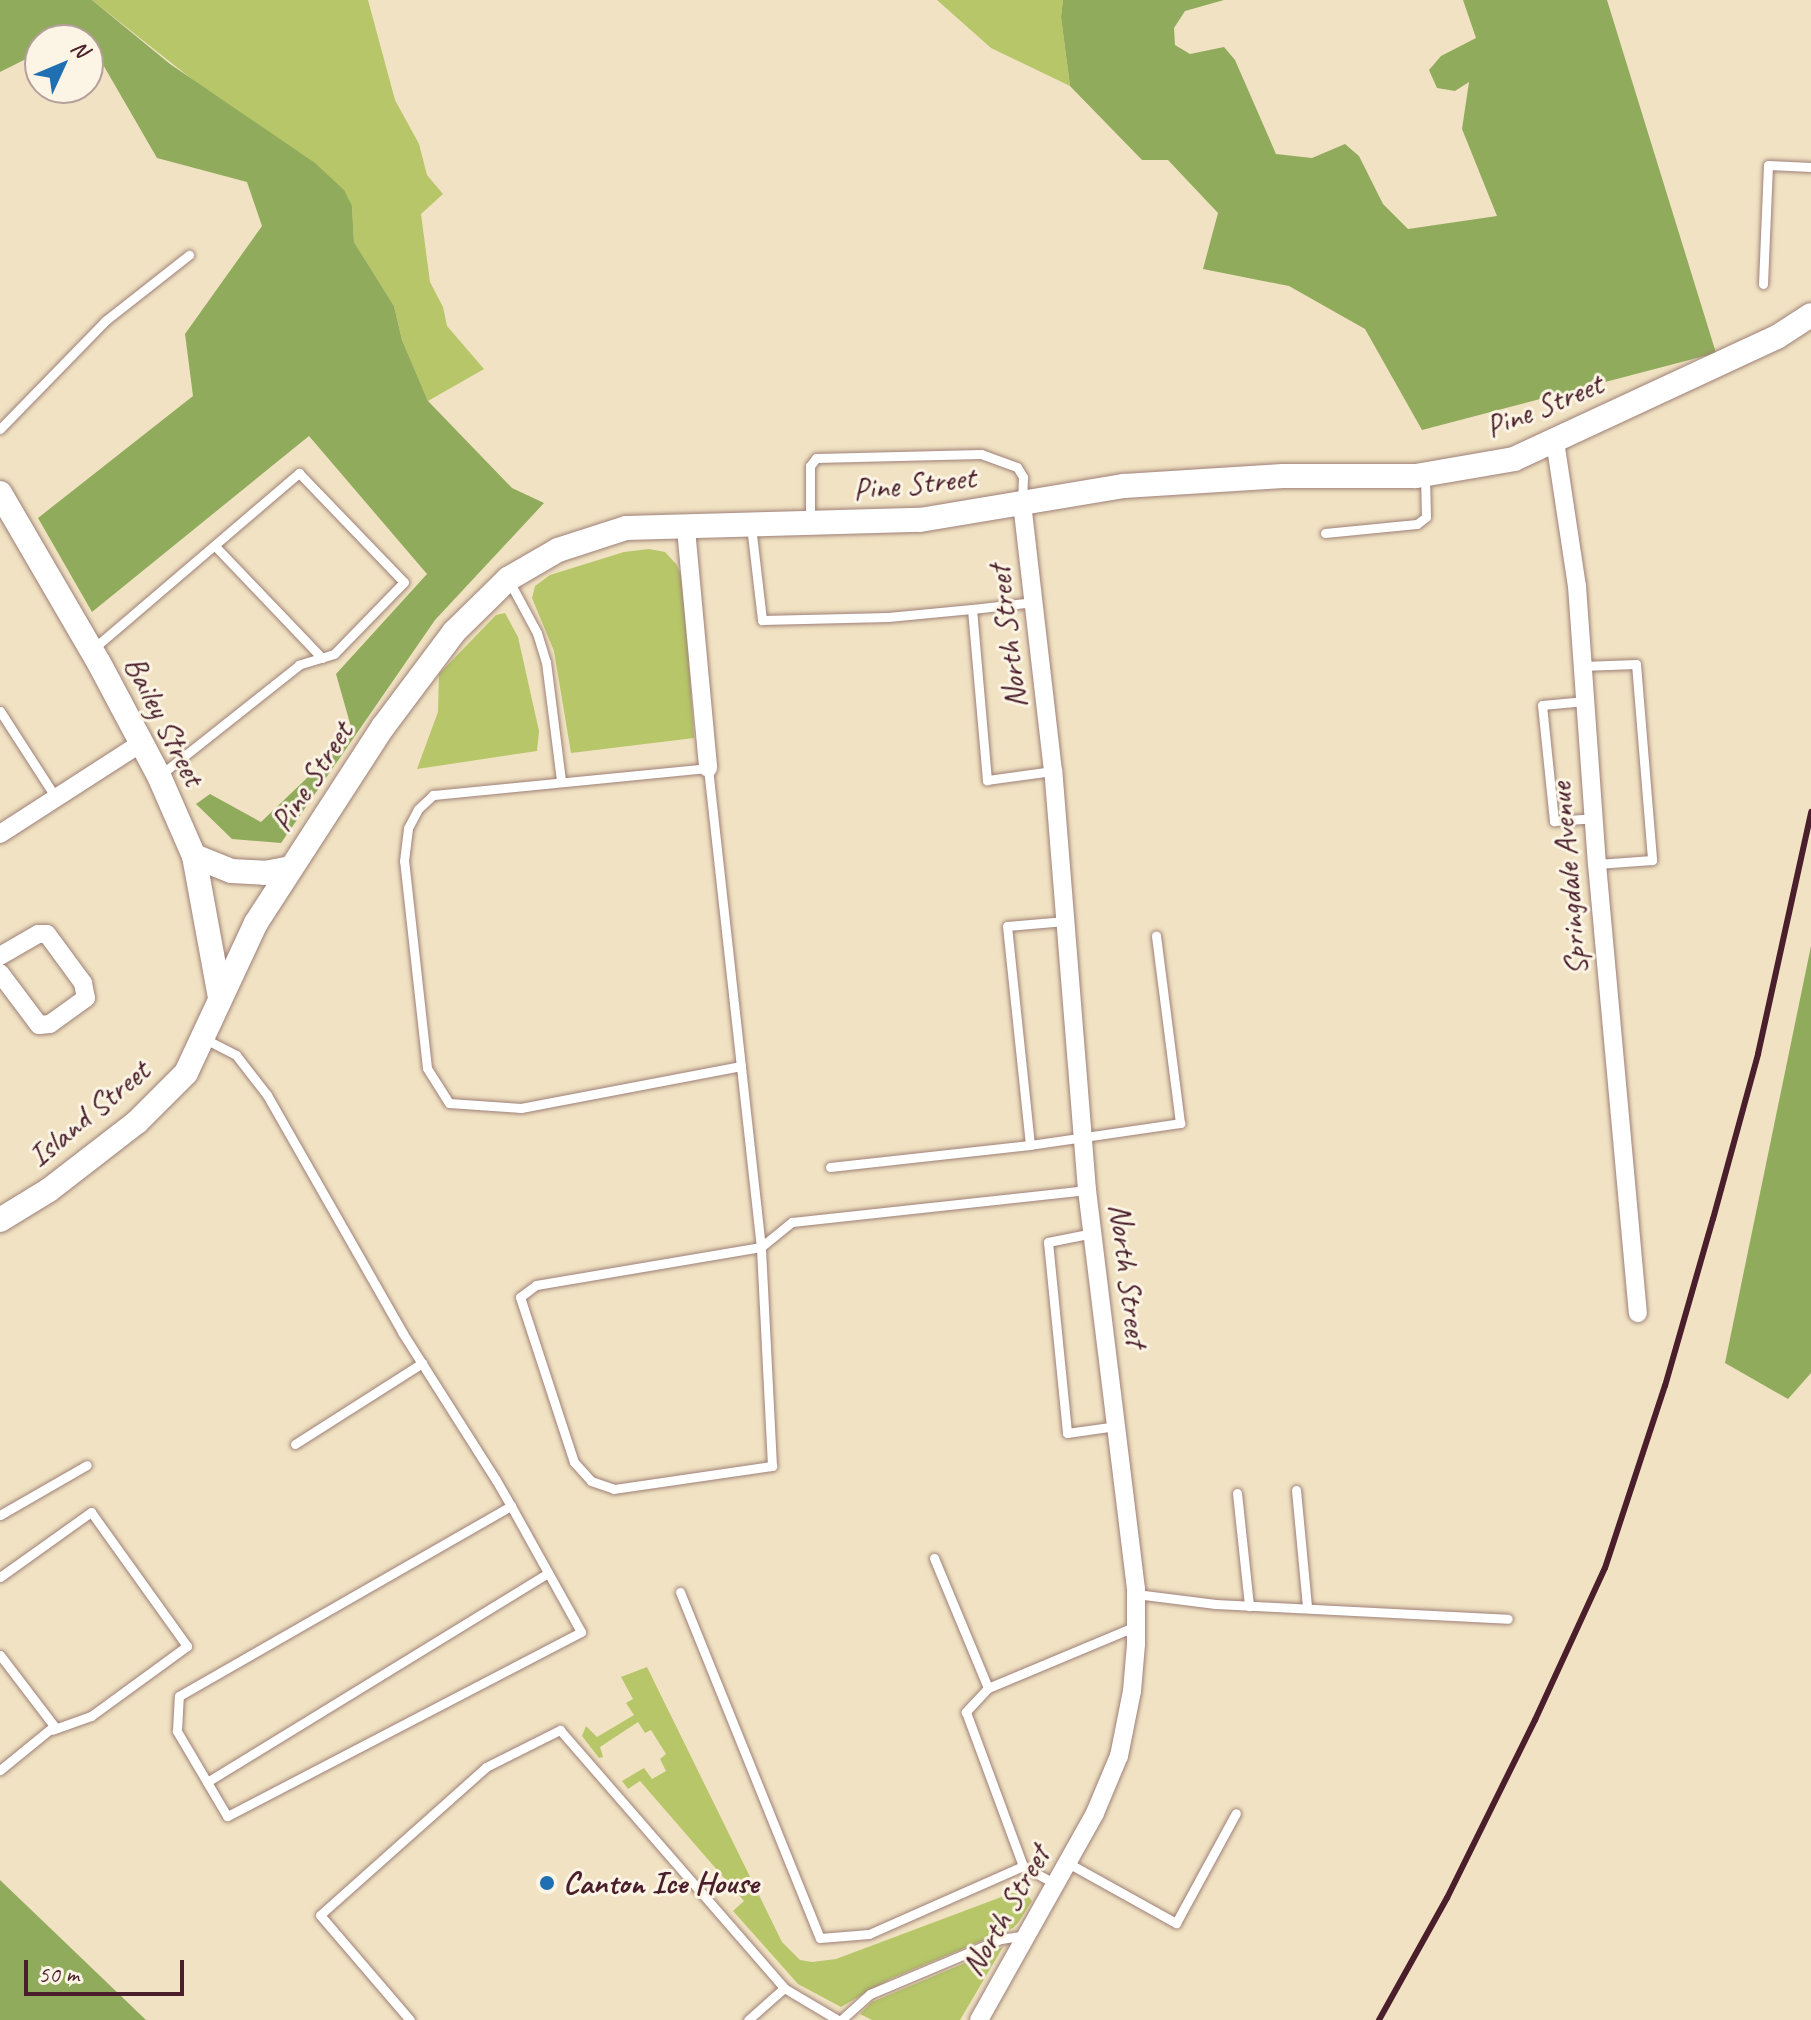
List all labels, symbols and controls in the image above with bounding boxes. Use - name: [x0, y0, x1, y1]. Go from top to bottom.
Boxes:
- north arrow: [24, 24, 104, 104]
- text: N: [65, 34, 95, 63]
- street label: Pine Street: [1480, 365, 1608, 447]
- street label: Pine Street: [851, 458, 977, 510]
- street label: North Street: [980, 563, 1036, 711]
- street label: Bailey Street: [115, 650, 213, 792]
- street label: Pine Street: [262, 715, 362, 839]
- street label: Springdale Avenue: [1541, 781, 1597, 977]
- street label: Island Street: [20, 1052, 158, 1176]
- street label: North Street: [1100, 1201, 1156, 1349]
- street label: North Street: [953, 1839, 1059, 1983]
- place label: Canton Ice House: [563, 1864, 758, 1902]
- marker: Canton Ice House: [538, 1874, 556, 1892]
- scale bar: [28, 1944, 188, 1994]
- text: 50 m: [38, 1959, 79, 1989]

